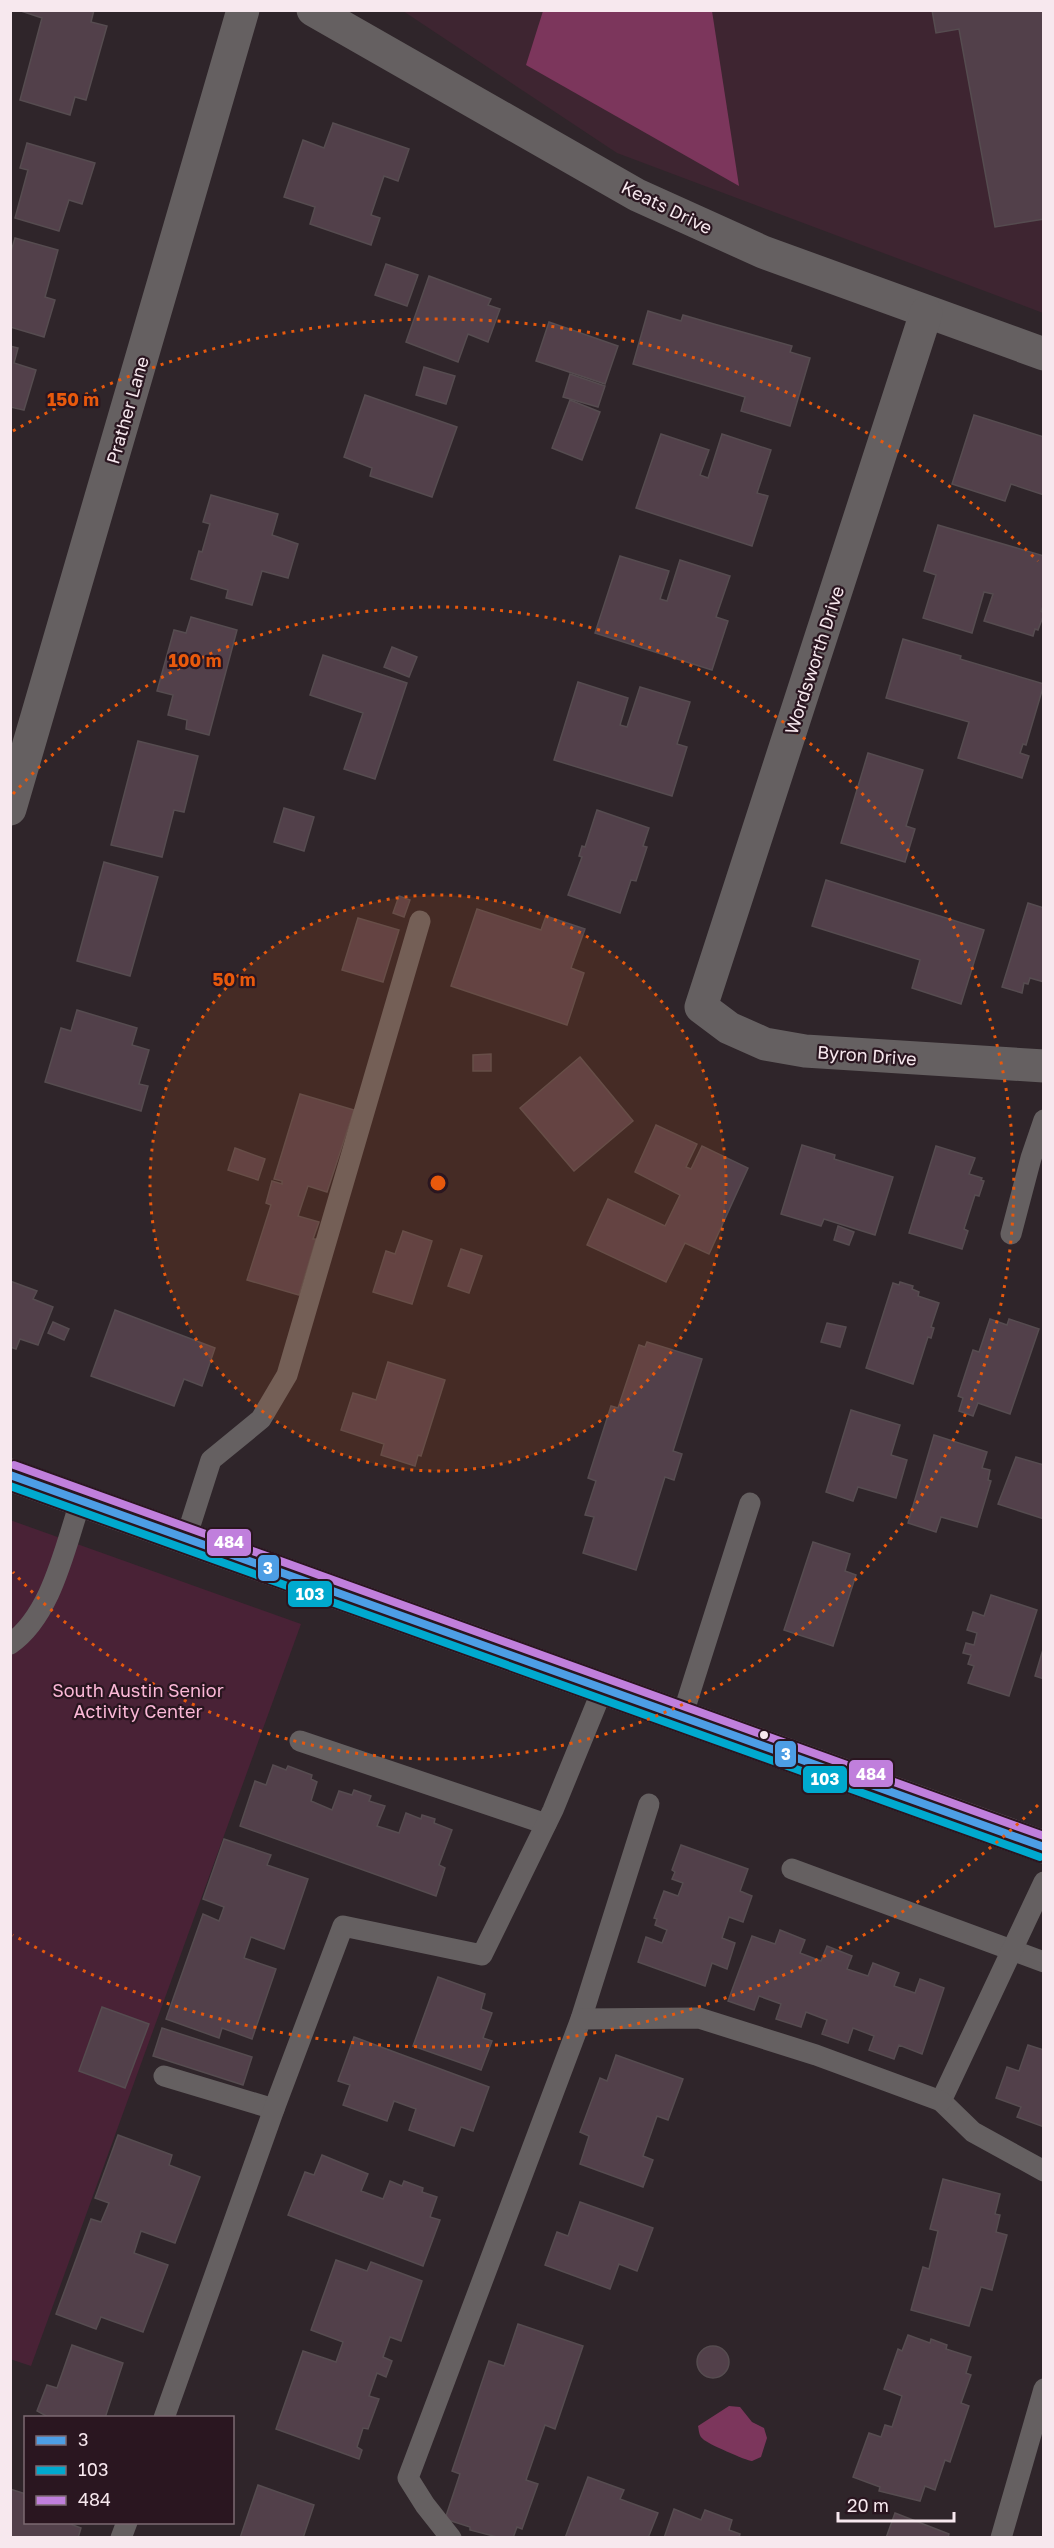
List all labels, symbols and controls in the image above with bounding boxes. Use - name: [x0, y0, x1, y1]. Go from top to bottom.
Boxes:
- street label: Keats Drive: [618, 176, 716, 238]
- street label: Prather Lane: [101, 354, 153, 466]
- text: 150 m: [47, 388, 99, 410]
- street label: Wordsworth Drive: [780, 583, 848, 737]
- text: 100 m: [169, 649, 221, 671]
- text: 50 m: [213, 968, 255, 990]
- street label: Byron Drive: [816, 1041, 918, 1069]
- centre of rings: [428, 1173, 448, 1193]
- line badge: 484: [206, 1528, 252, 1557]
- text: 484: [214, 1532, 244, 1552]
- line badge: 3: [257, 1554, 280, 1582]
- text: 3: [263, 1558, 273, 1578]
- line badge: 103: [287, 1580, 333, 1608]
- text: 103: [296, 1584, 324, 1604]
- park label: South Austin Senior Activity Center: [52, 1679, 224, 1722]
- unlabelled marker: [758, 1729, 770, 1741]
- line badge: 3: [774, 1740, 797, 1768]
- text: 3: [781, 1744, 791, 1764]
- line badge: 484: [848, 1759, 894, 1788]
- text: 484: [856, 1764, 886, 1784]
- line badge: 103: [802, 1765, 848, 1794]
- text: 103: [811, 1769, 839, 1789]
- legend: [24, 2416, 234, 2524]
- text: 3: [78, 2428, 89, 2450]
- text: 103: [78, 2458, 108, 2480]
- scale bar: [838, 2485, 954, 2523]
- text: 484: [78, 2488, 111, 2510]
- text: 20 m: [847, 2494, 889, 2516]

